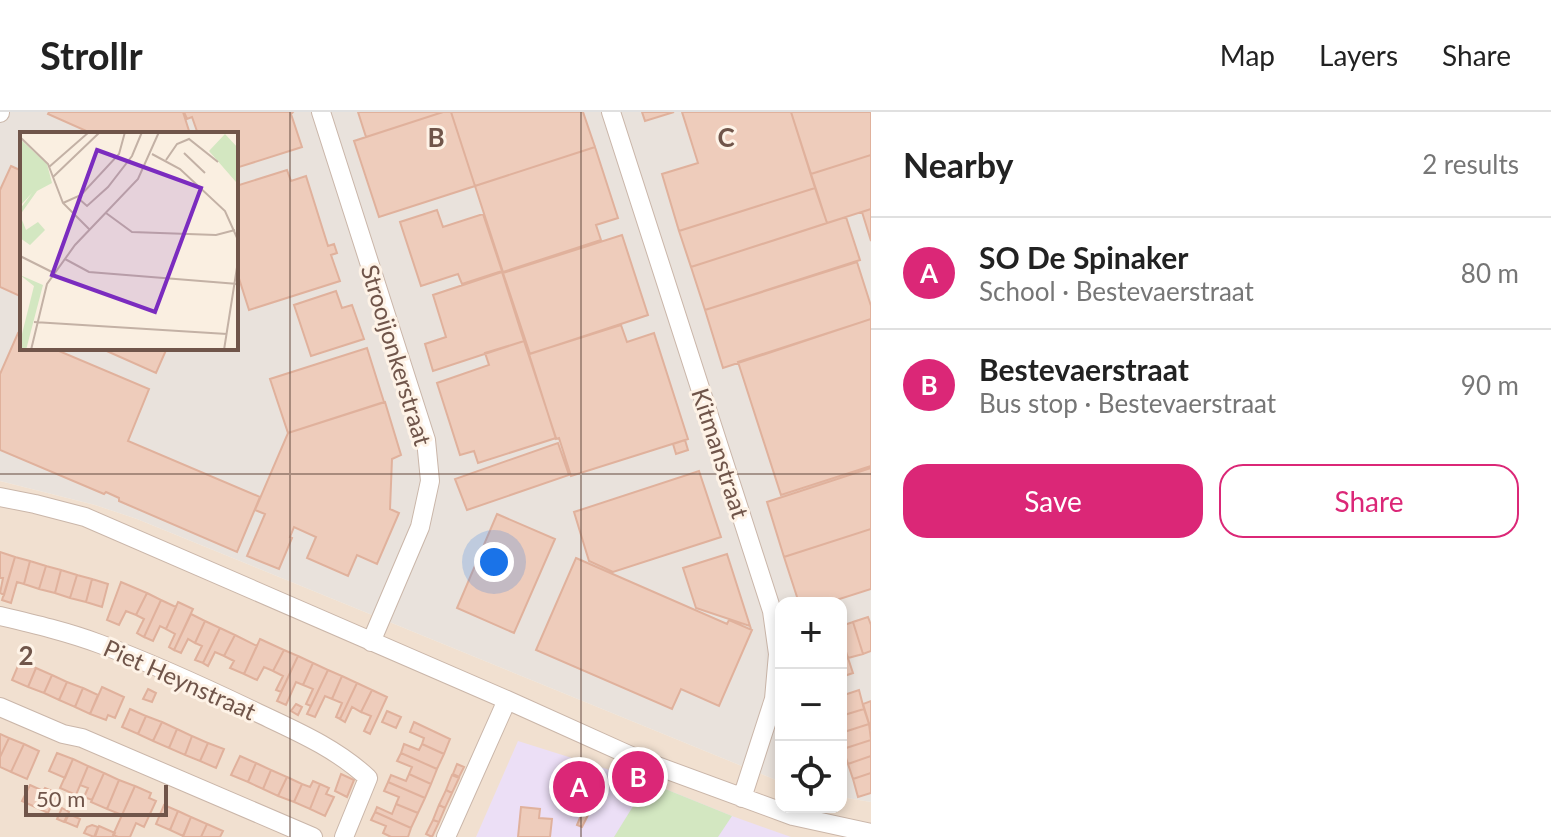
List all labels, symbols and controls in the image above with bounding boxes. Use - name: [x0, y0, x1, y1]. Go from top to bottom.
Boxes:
- text: Strollr: [40, 32, 143, 78]
- text: Map: [1220, 38, 1275, 72]
- text: Layers: [1319, 38, 1398, 72]
- text: Share: [1442, 38, 1511, 72]
- text: B: [427, 121, 445, 153]
- text: C: [717, 121, 735, 153]
- inset map: [20, 132, 238, 350]
- text: Nearby: [903, 144, 1014, 185]
- text: 2 results: [1422, 148, 1519, 180]
- text: SO De Spinaker: [979, 239, 1188, 275]
- text: A: [920, 257, 938, 289]
- text: 80 m: [1461, 257, 1519, 289]
- street label: Strooijonkerstraat: [356, 261, 438, 449]
- text: School · Bestevaerstraat: [979, 275, 1254, 307]
- text: Bestevaerstraat: [979, 351, 1189, 387]
- text: B: [920, 369, 938, 401]
- text: 90 m: [1461, 369, 1519, 401]
- street label: Kitmanstraat: [686, 384, 756, 522]
- text: Bus stop · Bestevaerstraat: [979, 387, 1276, 419]
- button: Save: [903, 464, 1203, 538]
- button: Share: [1219, 464, 1519, 538]
- your location: [474, 542, 514, 582]
- map controls: [775, 597, 847, 813]
- button: +: [775, 597, 847, 669]
- street label: Piet Heynstraat: [99, 633, 261, 726]
- text: 2: [18, 639, 34, 671]
- button: −: [775, 669, 847, 741]
- button: locate: [775, 741, 847, 813]
- pin: B: [612, 747, 664, 807]
- pin: A: [553, 757, 605, 817]
- scale bar: [24, 781, 168, 817]
- text: 50 m: [36, 785, 85, 812]

